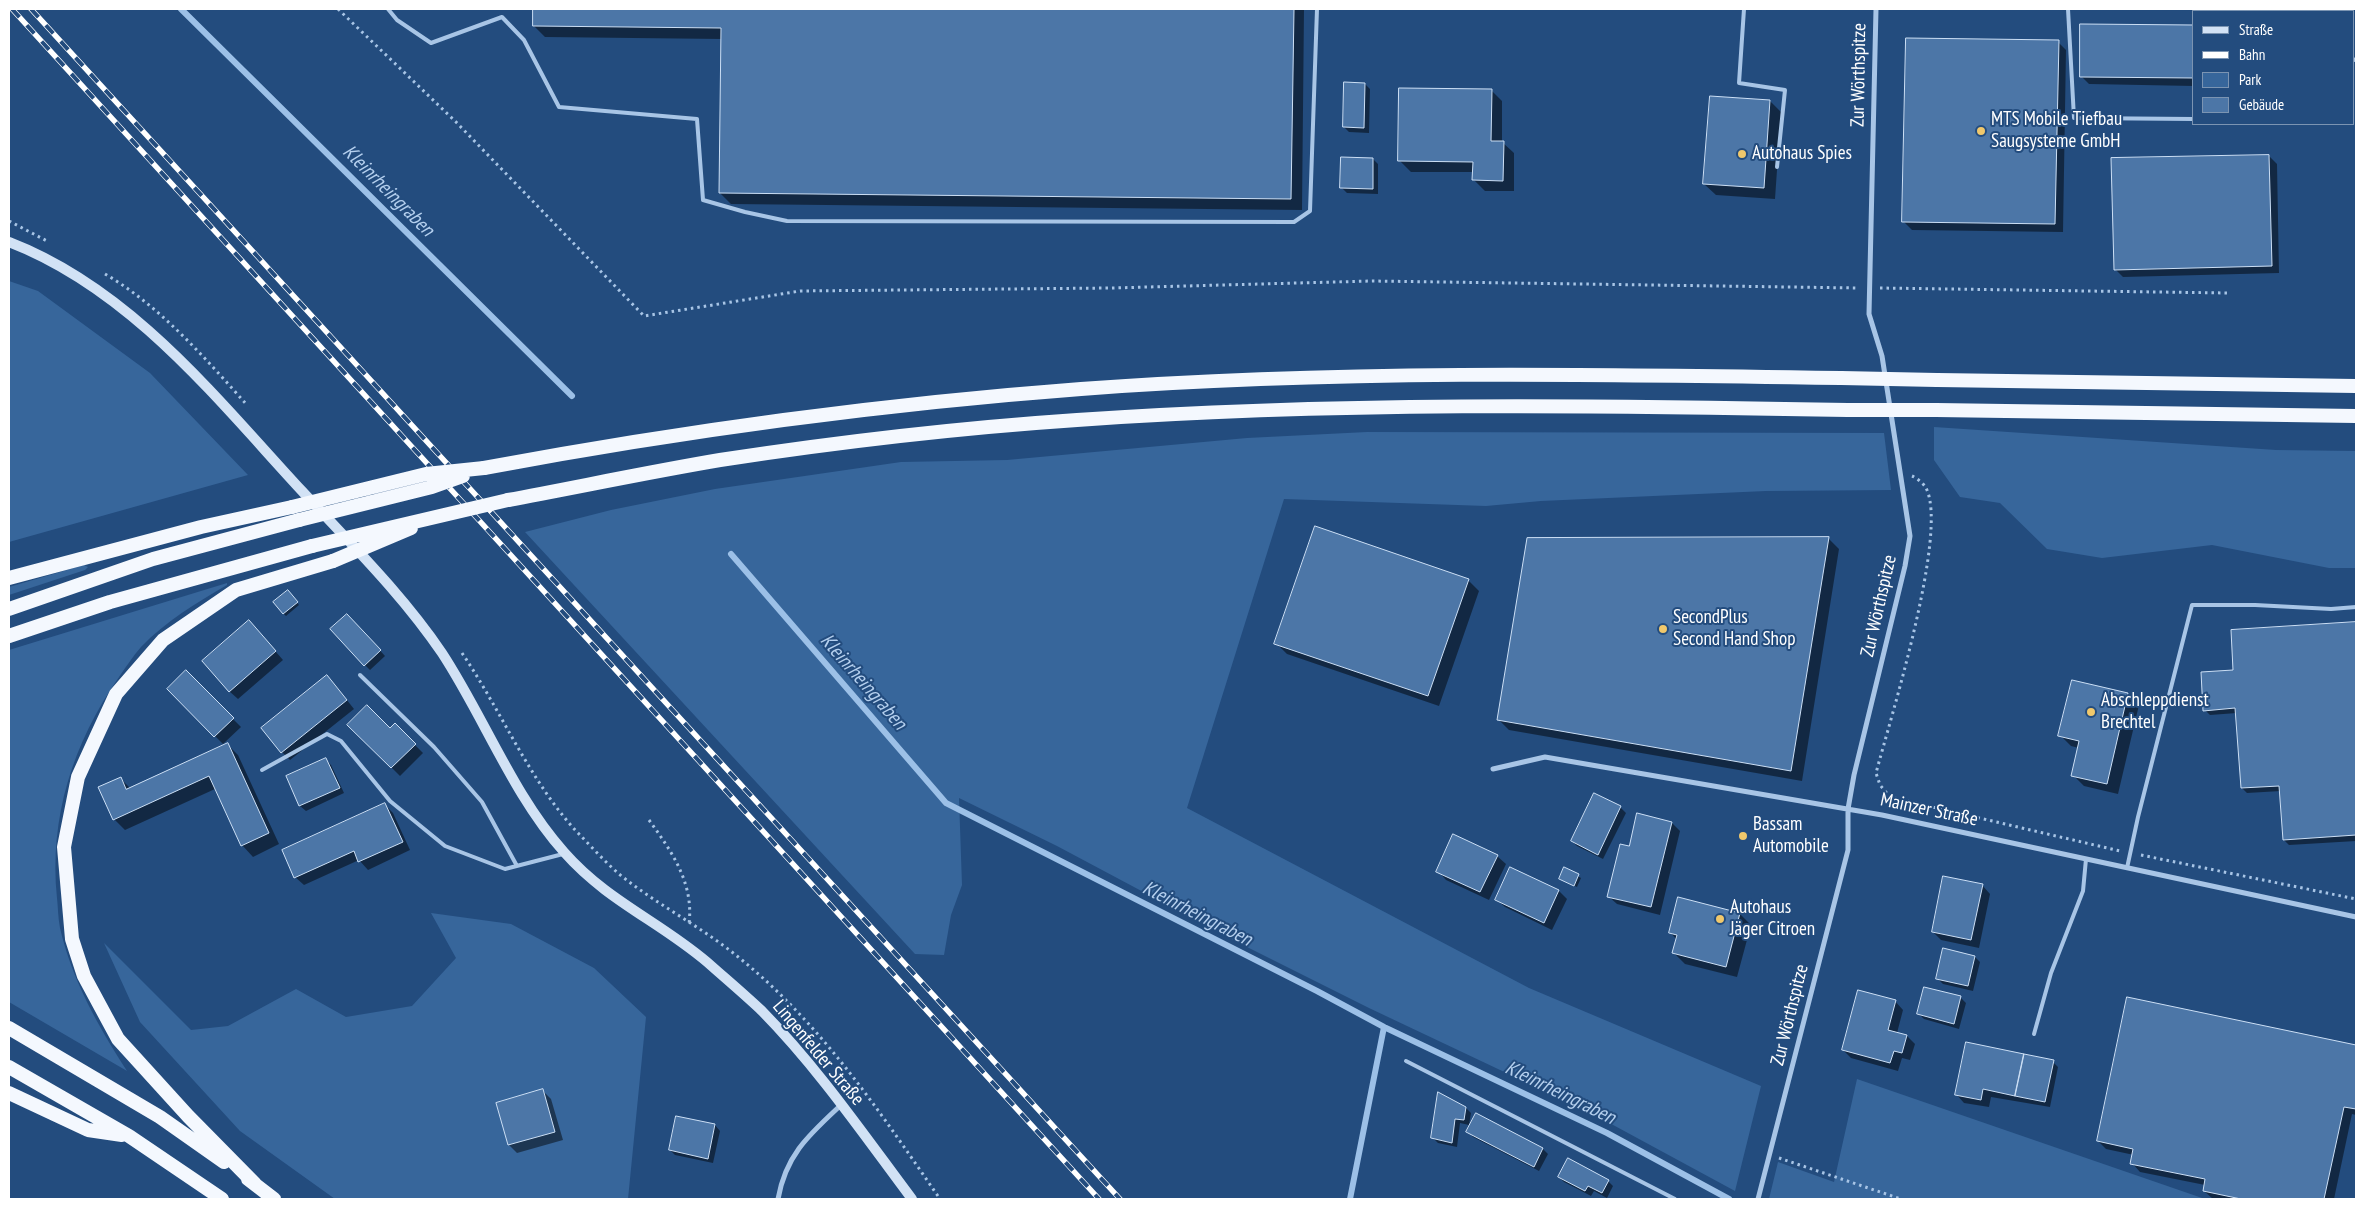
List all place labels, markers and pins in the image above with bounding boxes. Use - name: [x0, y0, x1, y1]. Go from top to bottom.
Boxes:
- place label: MTS Mobile Tiefbau Saugsysteme GmbH: [1991, 109, 2122, 153]
- marker: MTS Mobile Tiefbau Saugsysteme GmbH: [1975, 125, 1987, 137]
- place label: Autohaus Spies: [1752, 143, 1852, 165]
- marker: Autohaus Spies: [1736, 148, 1748, 160]
- place label: SecondPlus Second Hand Shop: [1673, 607, 1795, 651]
- marker: SecondPlus Second Hand Shop: [1657, 623, 1669, 635]
- place label: Abschleppdienst Brechtel: [2101, 690, 2209, 734]
- marker: Abschleppdienst Brechtel: [2085, 706, 2097, 718]
- place label: Bassam Automobile: [1753, 814, 1829, 858]
- marker: Bassam Automobile: [1737, 830, 1749, 842]
- place label: Autohaus Jäger Citroen: [1730, 897, 1815, 941]
- marker: Autohaus Jäger Citroen: [1714, 913, 1726, 925]

